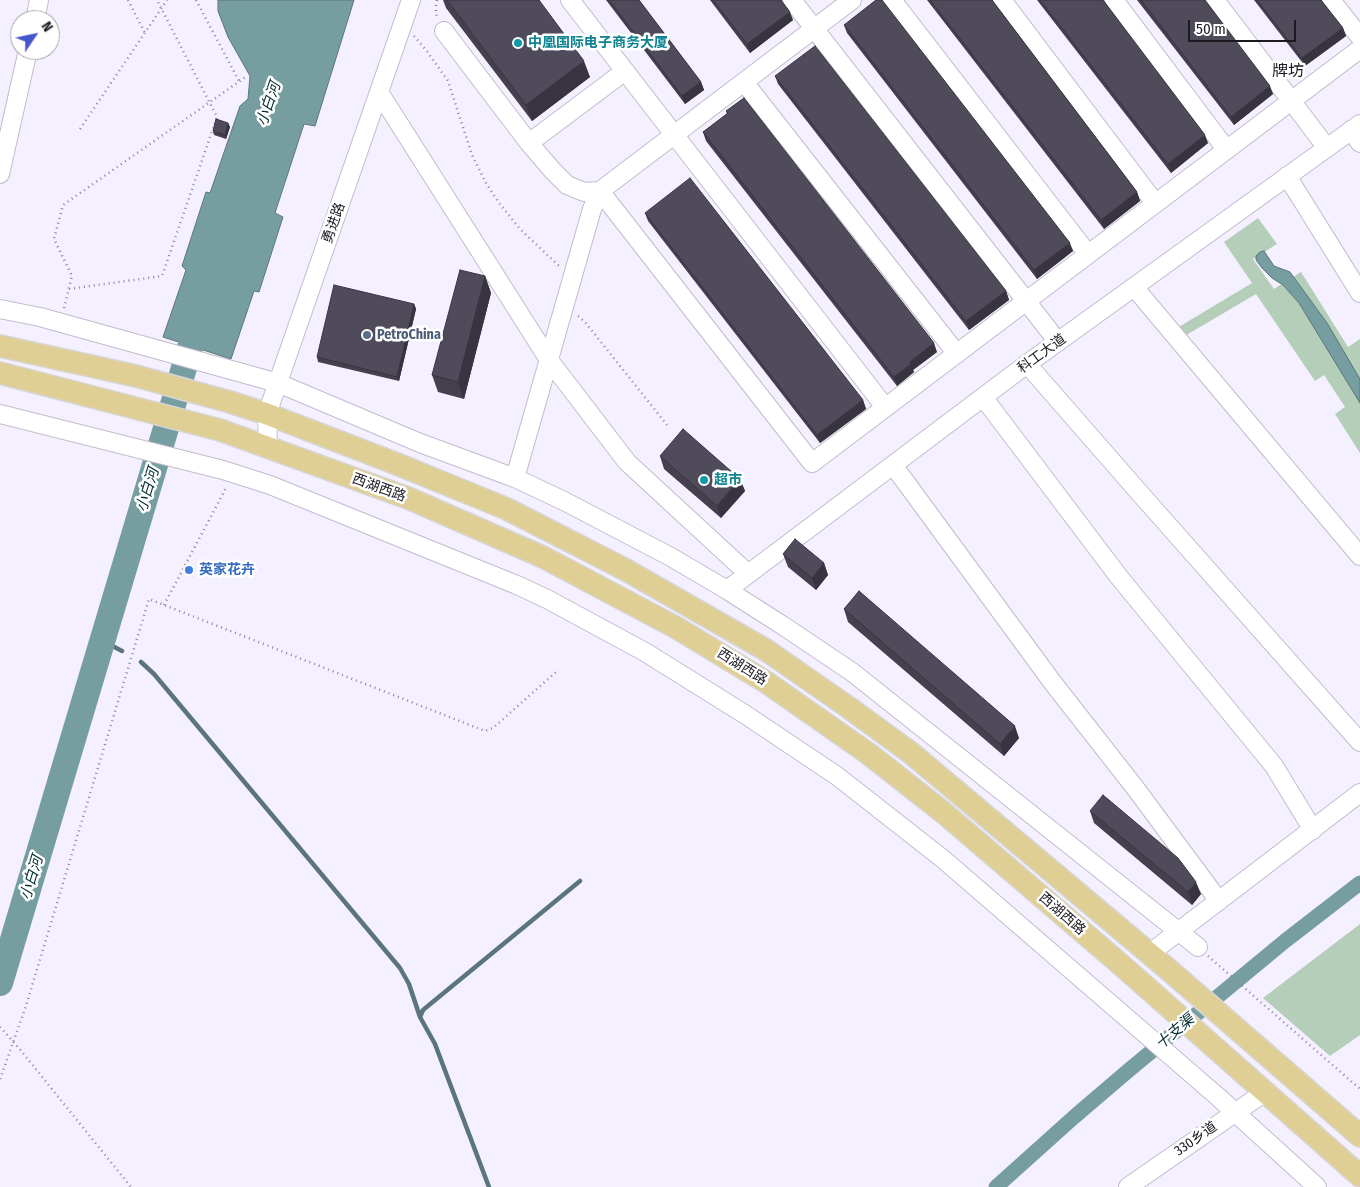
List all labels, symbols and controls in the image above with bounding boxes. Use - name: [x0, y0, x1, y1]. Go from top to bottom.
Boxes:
- north arrow: [10, 10, 60, 60]
- scale bar: [1190, 10, 1298, 42]
- text: N: [38, 19, 56, 35]
- text: 50 m: [1196, 20, 1226, 38]
- place label: 中凰国际电子商务大厦: [528, 35, 668, 51]
- marker: 中凰国际电子商务大厦: [512, 37, 524, 49]
- district label: 牌坊: [1272, 62, 1304, 82]
- water label: 小白河: [253, 80, 285, 128]
- street label: 勇进路: [319, 200, 349, 246]
- place label: PetroChina: [377, 327, 441, 343]
- marker: PetroChina: [361, 329, 373, 341]
- street label: 科工大道: [1014, 331, 1070, 377]
- water label: 小白河: [133, 466, 163, 514]
- street label: 西湖西路: [350, 471, 408, 505]
- place label: 超市: [714, 472, 742, 488]
- marker: 超市: [698, 474, 710, 486]
- place label: 英家花卉: [199, 562, 255, 578]
- marker: 英家花卉: [183, 564, 195, 576]
- street label: 西湖西路: [714, 645, 770, 689]
- water label: 小白河: [17, 854, 47, 902]
- street label: 西湖西路: [1035, 889, 1089, 939]
- water label: 十支渠: [1152, 1011, 1198, 1053]
- street label: 330乡道: [1172, 1118, 1220, 1160]

